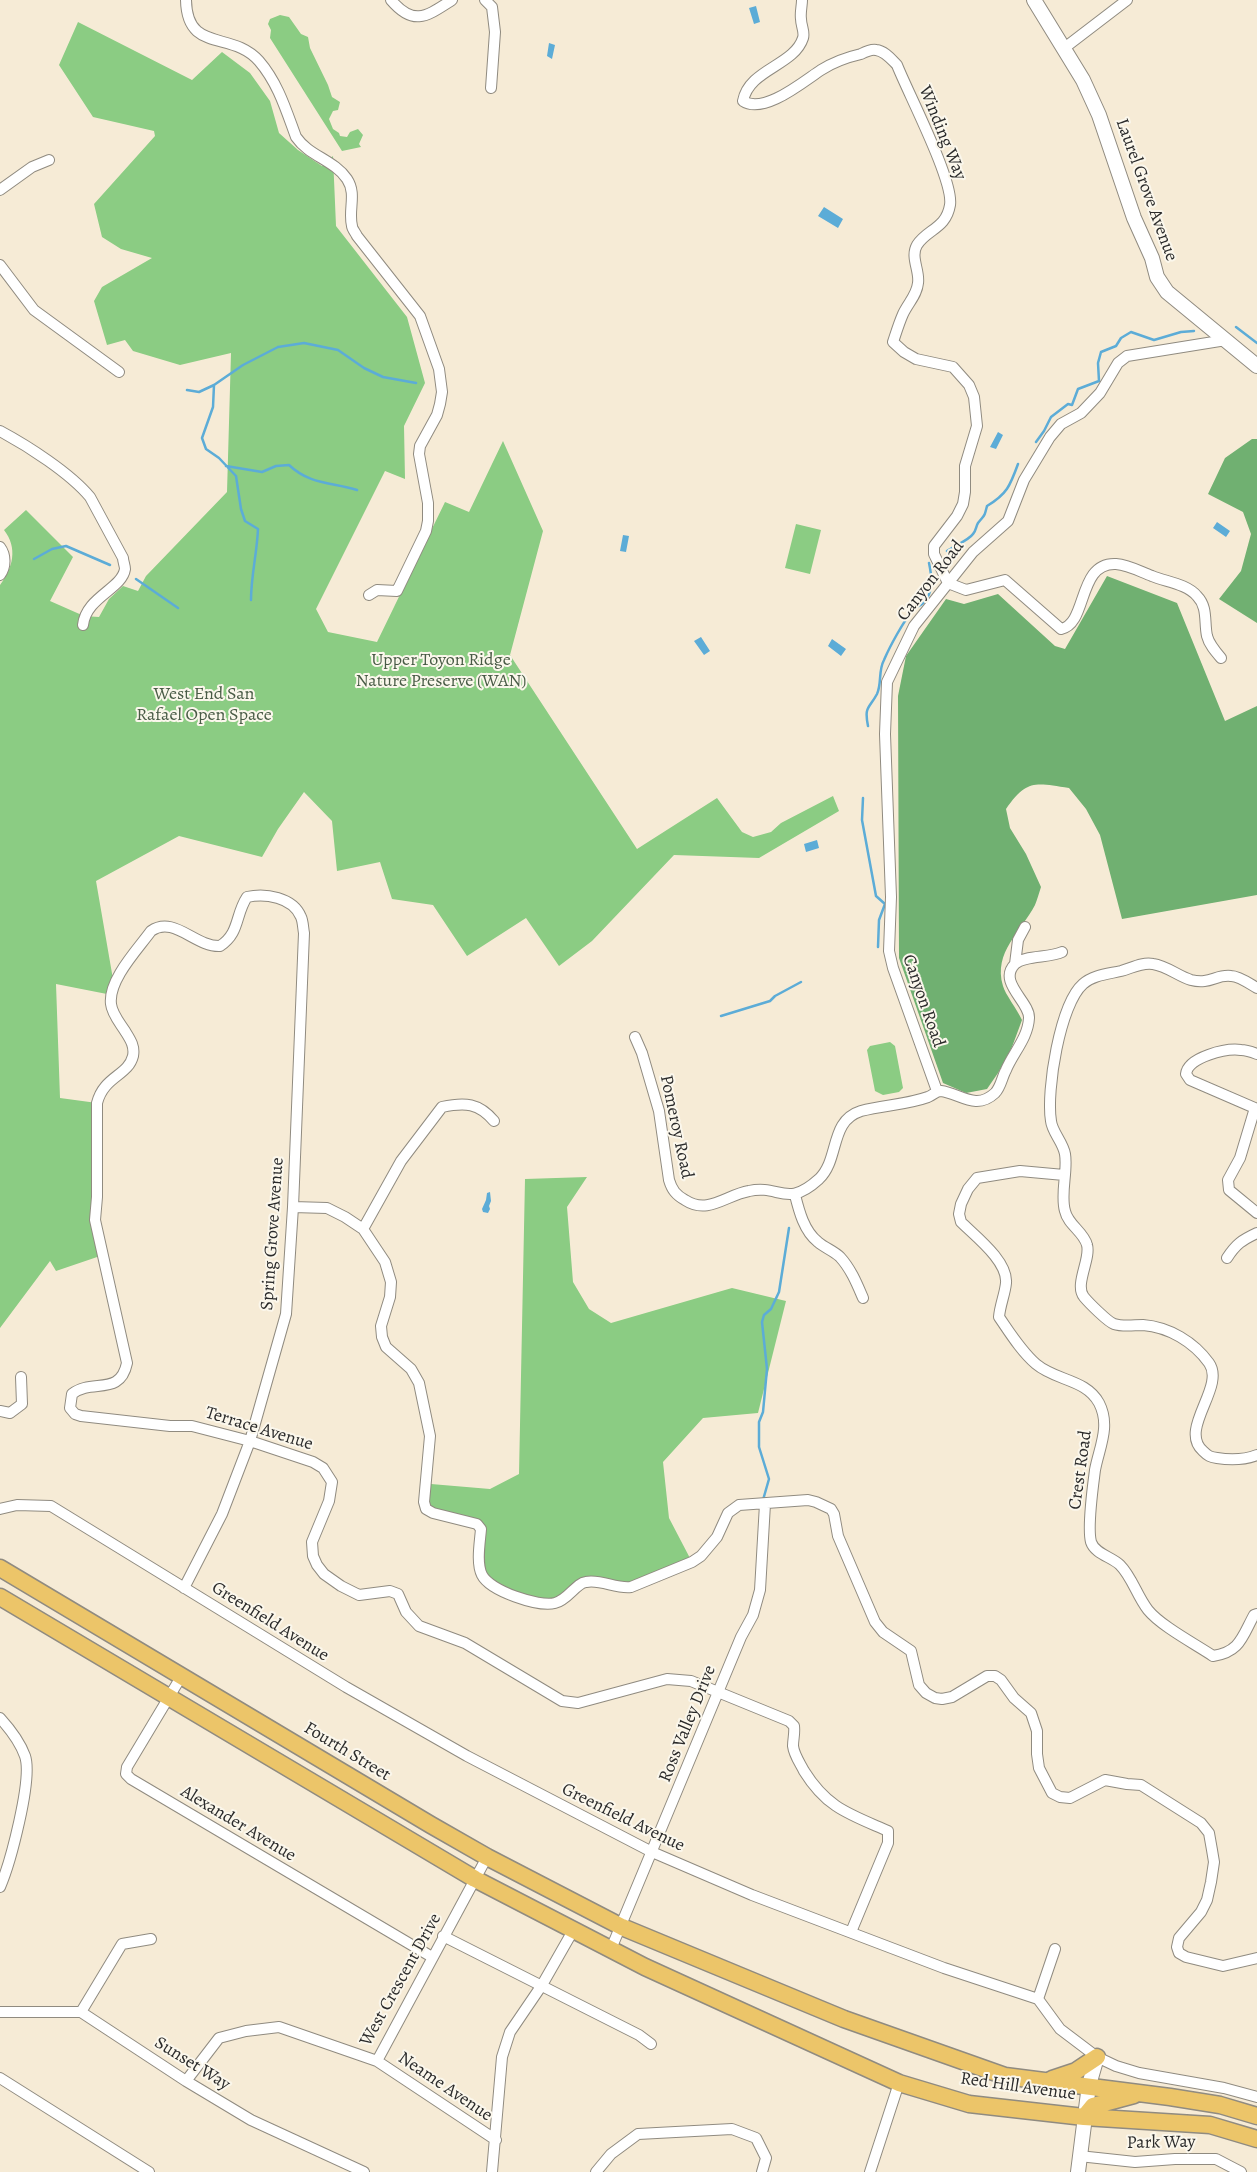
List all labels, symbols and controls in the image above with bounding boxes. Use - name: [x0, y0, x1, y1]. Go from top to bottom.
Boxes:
- street label: Winding Way: [913, 83, 971, 183]
- street label: Laurel Grove Avenue: [1110, 116, 1182, 264]
- street label: Canyon Road: [893, 536, 969, 626]
- park label: Upper Toyon Ridge Nature Preserve (WAN): [356, 650, 526, 692]
- park label: West End San Rafael Open Space: [136, 684, 272, 726]
- street label: Canyon Road: [897, 952, 949, 1050]
- street label: Pomeroy Road: [654, 1073, 698, 1181]
- street label: Spring Grove Avenue: [257, 1157, 289, 1311]
- street label: Terrace Avenue: [203, 1402, 315, 1456]
- street label: Crest Road: [1065, 1429, 1097, 1511]
- street label: Greenfield Avenue: [207, 1577, 333, 1667]
- street label: Ross Valley Drive: [655, 1662, 721, 1786]
- street label: Fourth Street: [300, 1718, 394, 1786]
- street label: Greenfield Avenue: [558, 1779, 688, 1857]
- street label: Alexander Avenue: [177, 1781, 299, 1867]
- street label: West Crescent Drive: [356, 1910, 446, 2050]
- street label: Sunset Way: [150, 2032, 234, 2096]
- street label: Neame Avenue: [394, 2048, 496, 2126]
- street label: Red Hill Avenue: [959, 2068, 1077, 2106]
- street label: Park Way: [1126, 2132, 1196, 2154]

